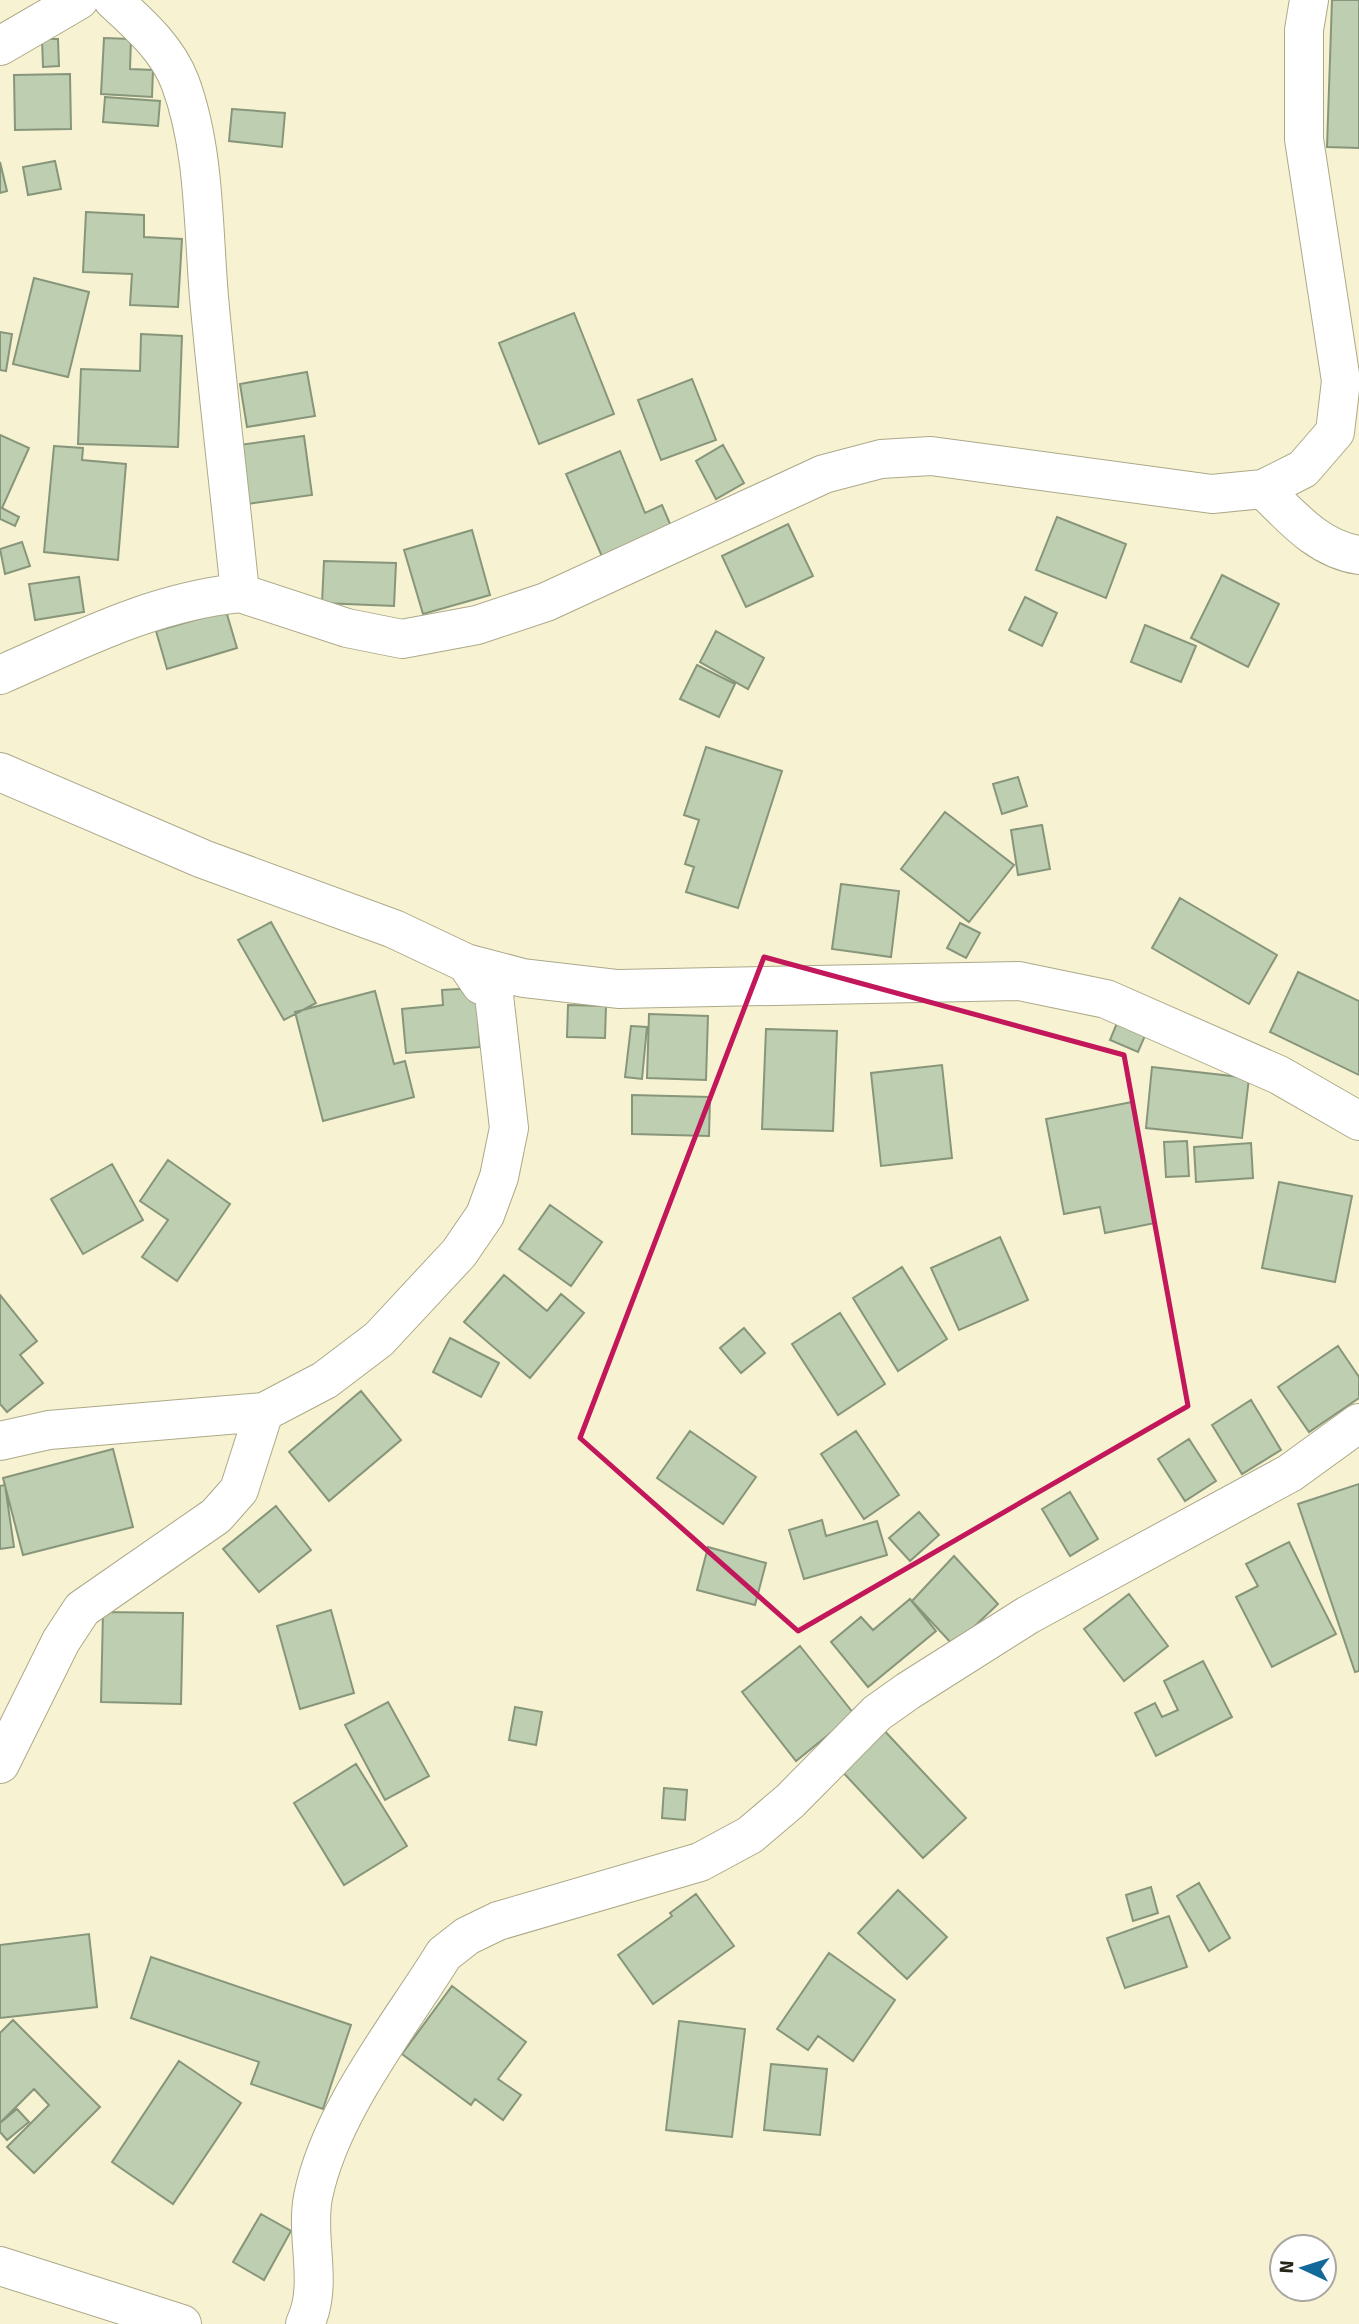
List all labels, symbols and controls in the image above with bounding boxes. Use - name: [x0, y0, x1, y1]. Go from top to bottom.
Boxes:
- north arrow: [1268, 2233, 1338, 2303]
- text: N: [1275, 2259, 1299, 2274]

